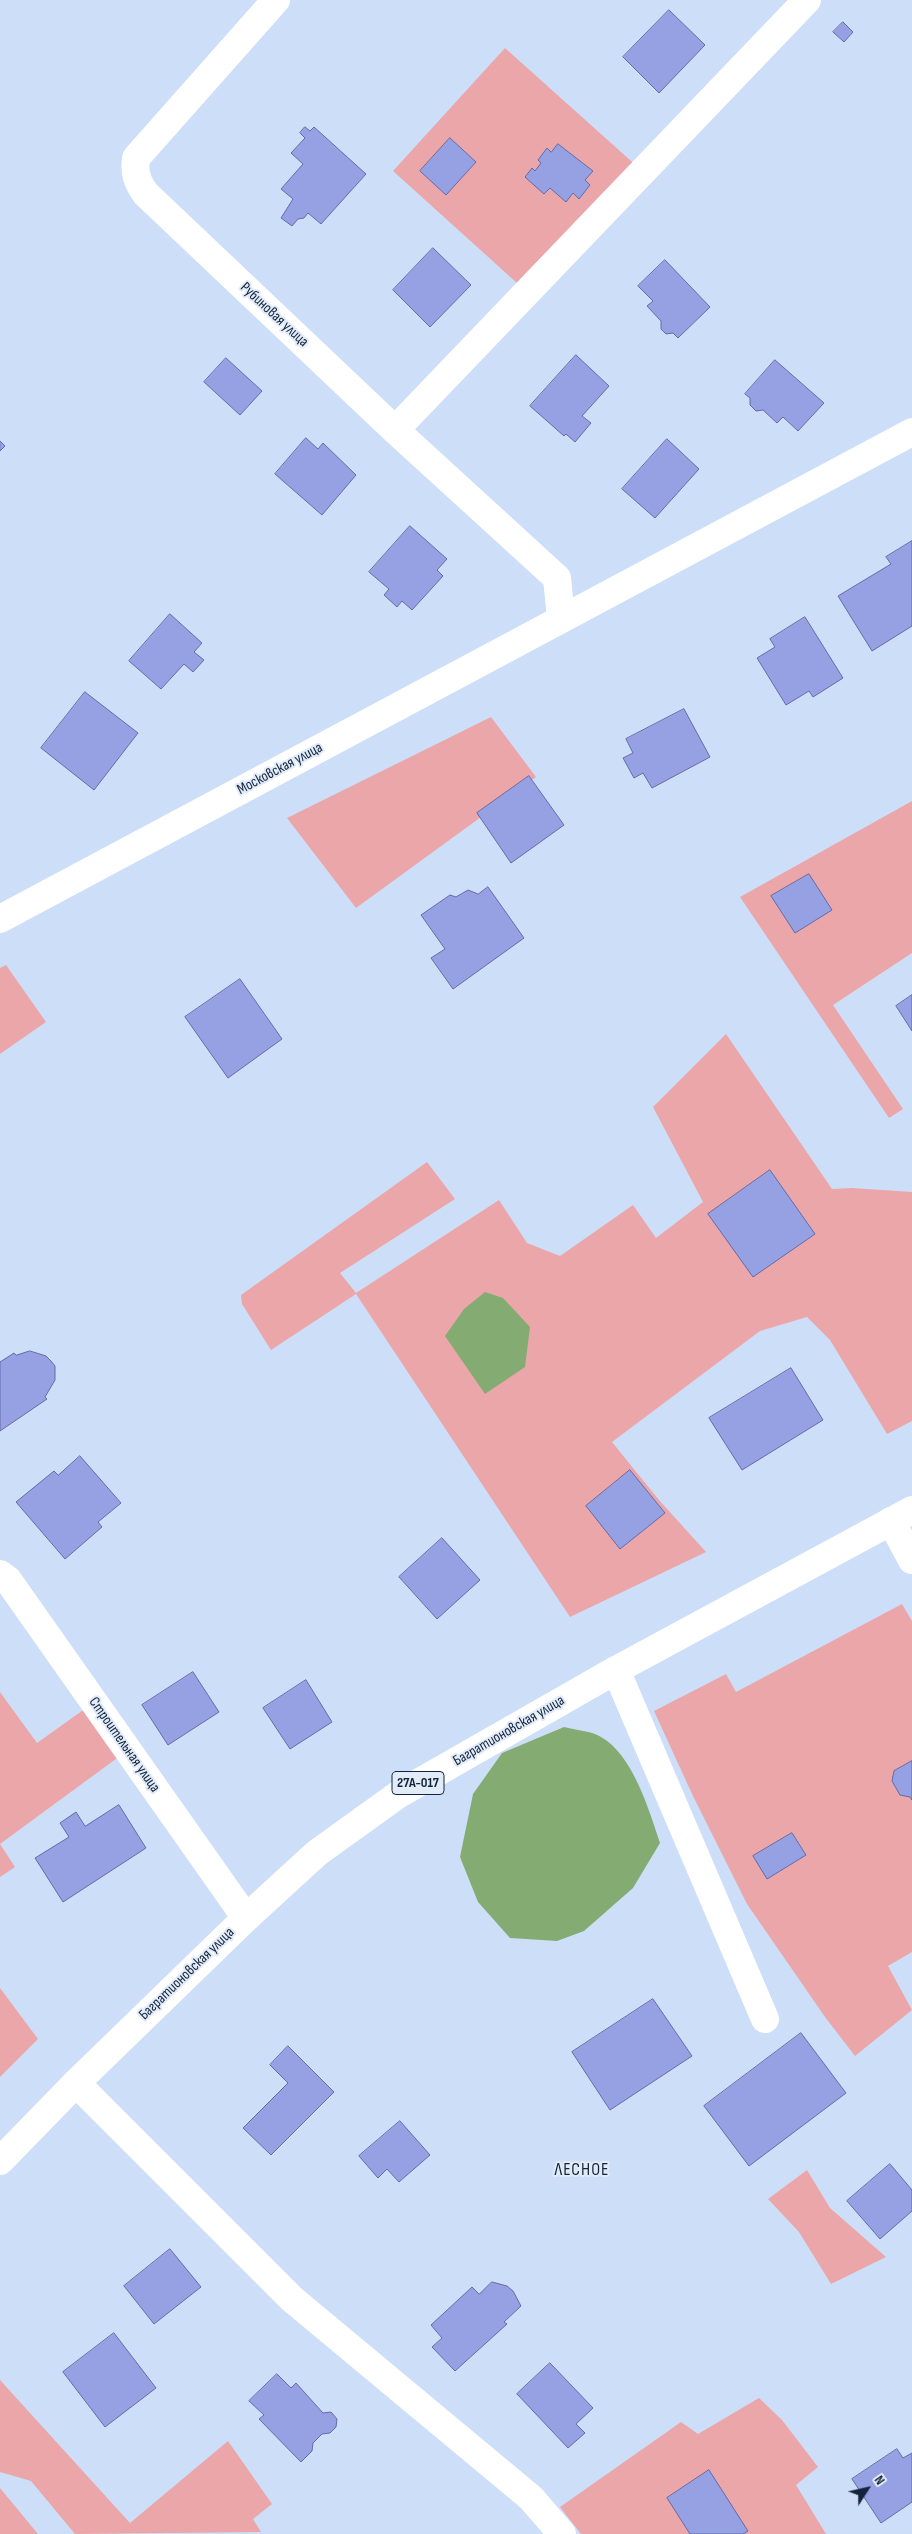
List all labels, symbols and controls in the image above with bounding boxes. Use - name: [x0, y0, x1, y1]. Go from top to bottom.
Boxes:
- street label: Рубиновая улица: [236, 279, 312, 351]
- street label: Московская улица: [234, 739, 326, 799]
- street label: Багратионовская улица: [450, 1692, 568, 1770]
- street label: Строительная улица: [85, 1694, 163, 1796]
- road number: 27А-017: [392, 1772, 444, 1795]
- street label: Багратионовская улица: [136, 1924, 238, 2024]
- district label: ЛЕСНОЕ: [554, 2159, 610, 2181]
- north arrow: [842, 2464, 892, 2514]
- text: N: [871, 2472, 889, 2488]

